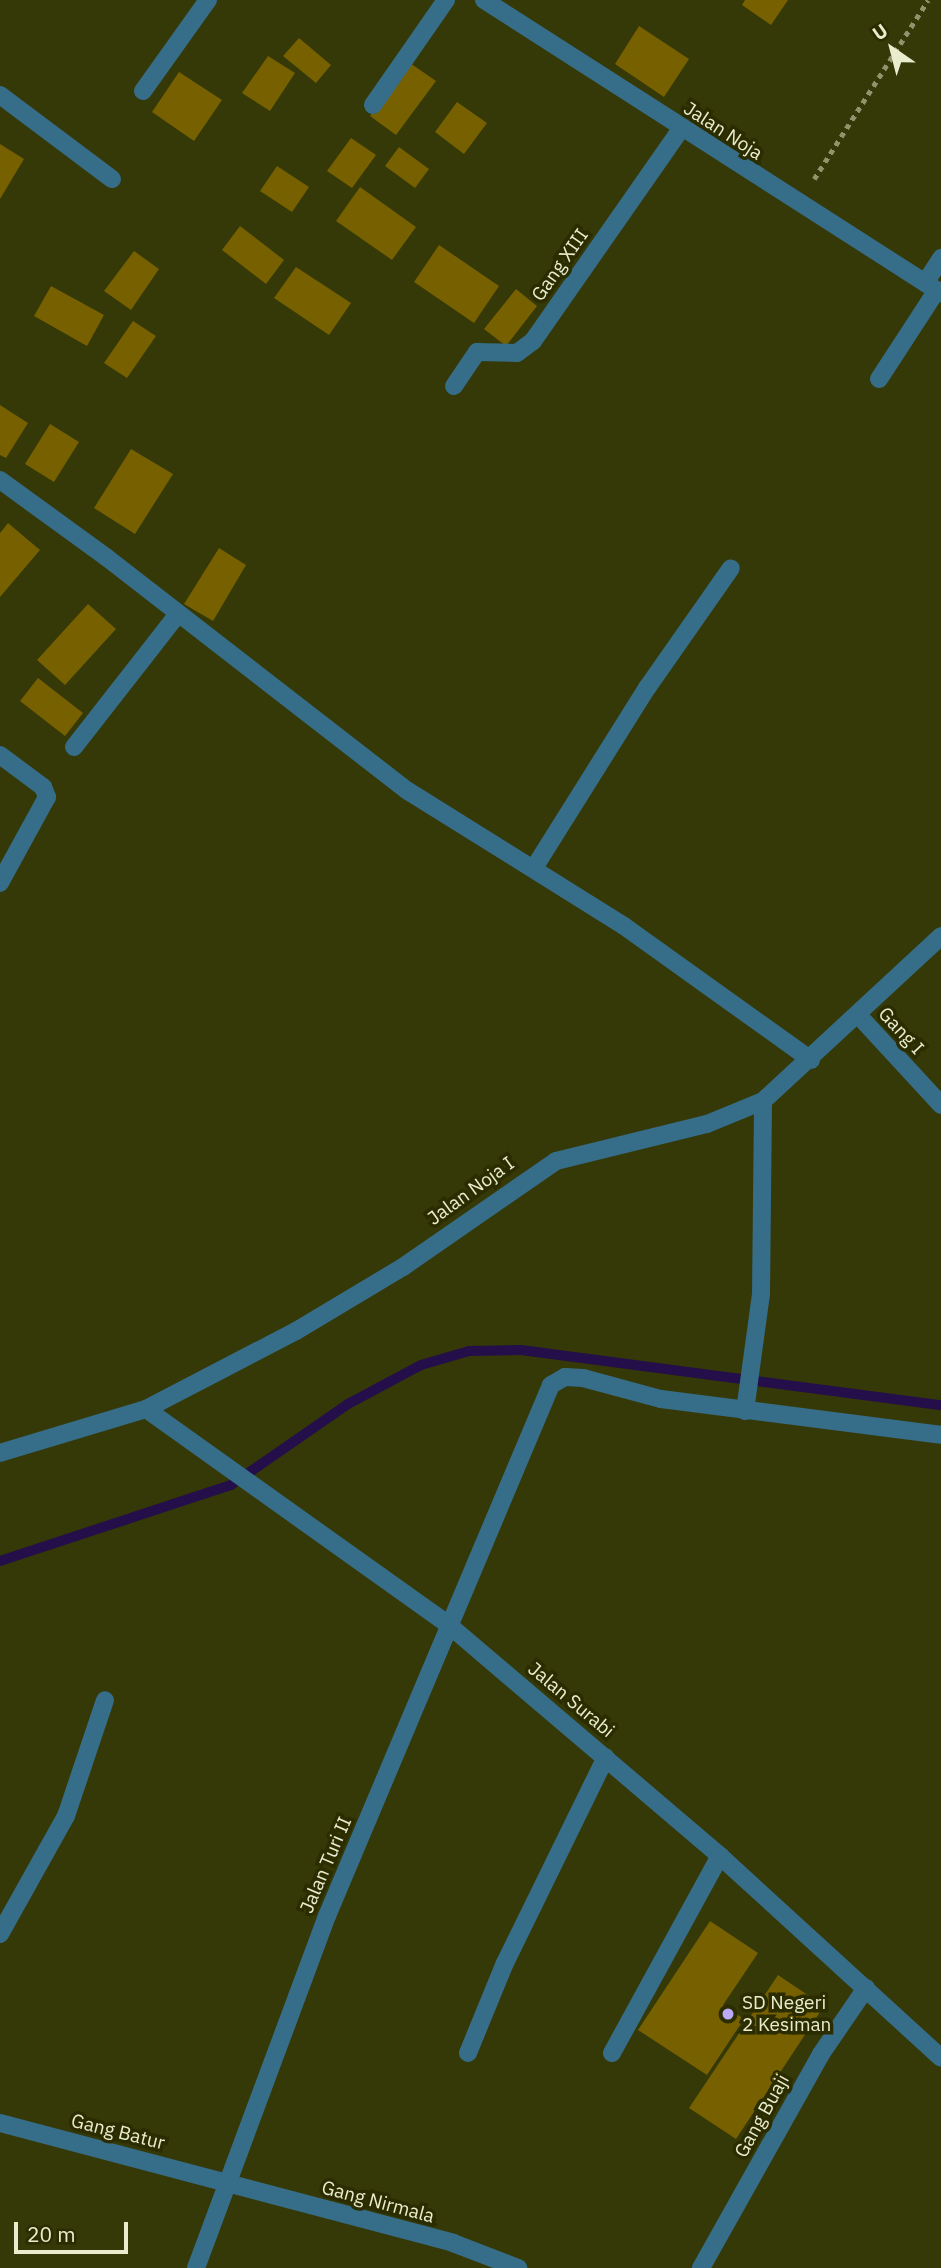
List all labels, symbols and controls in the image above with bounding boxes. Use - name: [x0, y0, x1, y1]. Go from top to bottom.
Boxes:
- north arrow: [857, 14, 927, 84]
- text: U: [868, 18, 892, 45]
- street label: Jalan Noja: [679, 97, 767, 165]
- street label: Gang XIII: [527, 224, 593, 306]
- street label: Gang I: [873, 1003, 929, 1059]
- street label: Jalan Noja I: [423, 1152, 519, 1230]
- street label: Jalan Surabi: [523, 1657, 619, 1743]
- street label: Jalan Turi II: [295, 1813, 357, 1917]
- place label: SD Negeri 2 Kesiman: [742, 1992, 831, 2036]
- marker: SD Negeri 2 Kesiman: [720, 2006, 736, 2022]
- street label: Gang Buaji: [730, 2070, 794, 2162]
- street label: Gang Batur: [69, 2109, 167, 2155]
- street label: Gang Nirmala: [319, 2176, 437, 2228]
- scale bar: [18, 2208, 131, 2252]
- text: 20 m: [27, 2220, 76, 2248]

